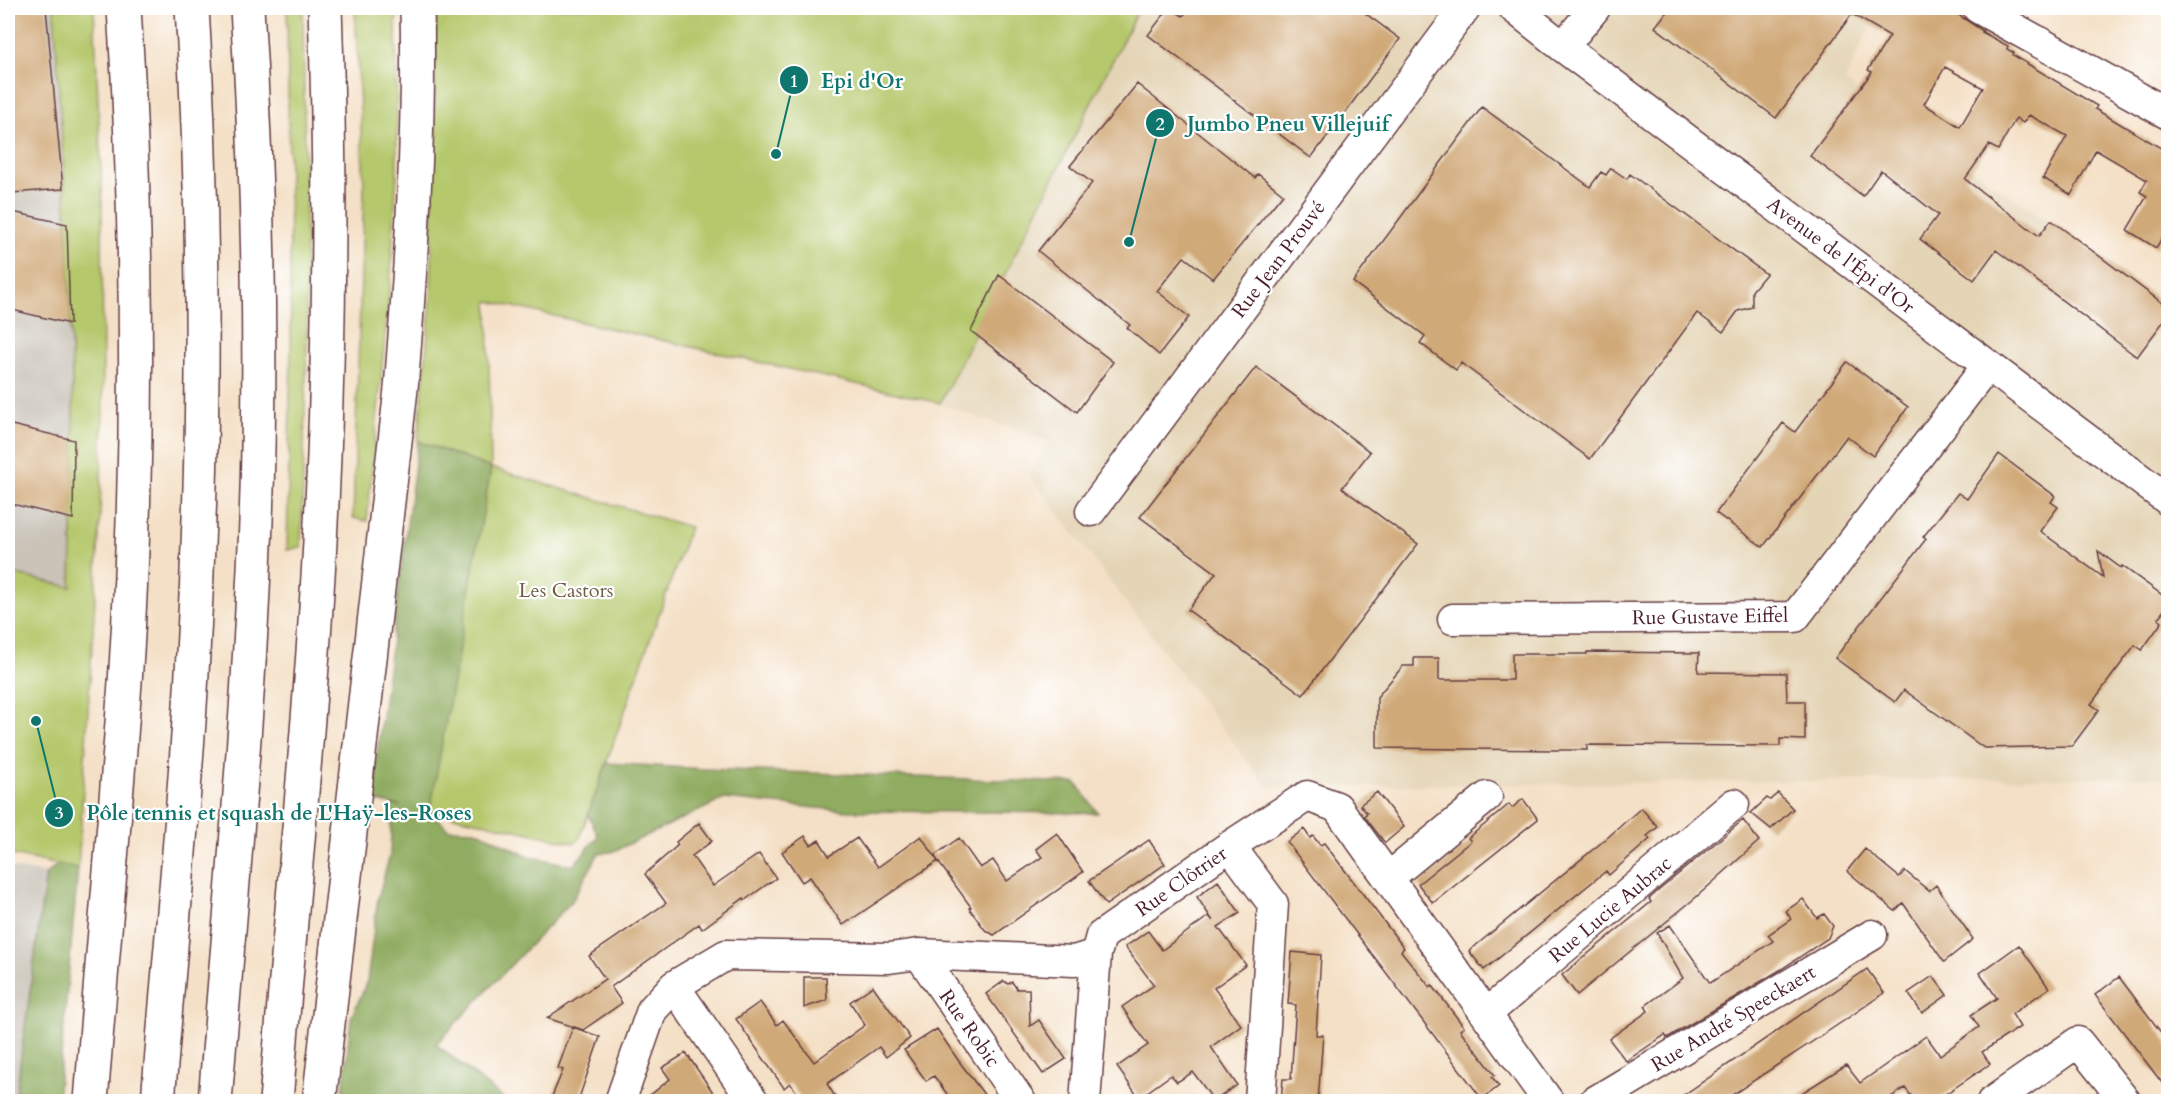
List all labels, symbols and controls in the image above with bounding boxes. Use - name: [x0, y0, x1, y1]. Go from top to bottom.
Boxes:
- callout: Epi d'Or: [779, 61, 915, 100]
- text: Epi d'Or: [821, 67, 904, 96]
- text: 1: [789, 69, 799, 94]
- callout: Jumbo Pneu Villejuif: [1145, 104, 1401, 143]
- text: Jumbo Pneu Villejuif: [1184, 110, 1393, 139]
- text: 2: [1155, 112, 1165, 137]
- street label: Avenue de l'Épi d'Or: [1761, 191, 1921, 320]
- street label: Rue Jean Prouvé: [1225, 195, 1331, 324]
- park label: Les Castors: [519, 577, 613, 604]
- street label: Rue Gustave Eiffel: [1632, 602, 1788, 631]
- callout: Pôle tennis et squash de L'Haÿ-les-Roses: [44, 793, 484, 832]
- text: Pôle tennis et squash de L'Haÿ-les-Roses: [86, 799, 472, 828]
- text: 3: [54, 801, 64, 826]
- street label: Rue Clôtrier: [1130, 840, 1233, 923]
- street label: Rue Lucie Aubrac: [1543, 850, 1677, 969]
- street label: Rue André Speeckaert: [1646, 958, 1821, 1078]
- street label: Rue Robic: [933, 984, 1006, 1073]

